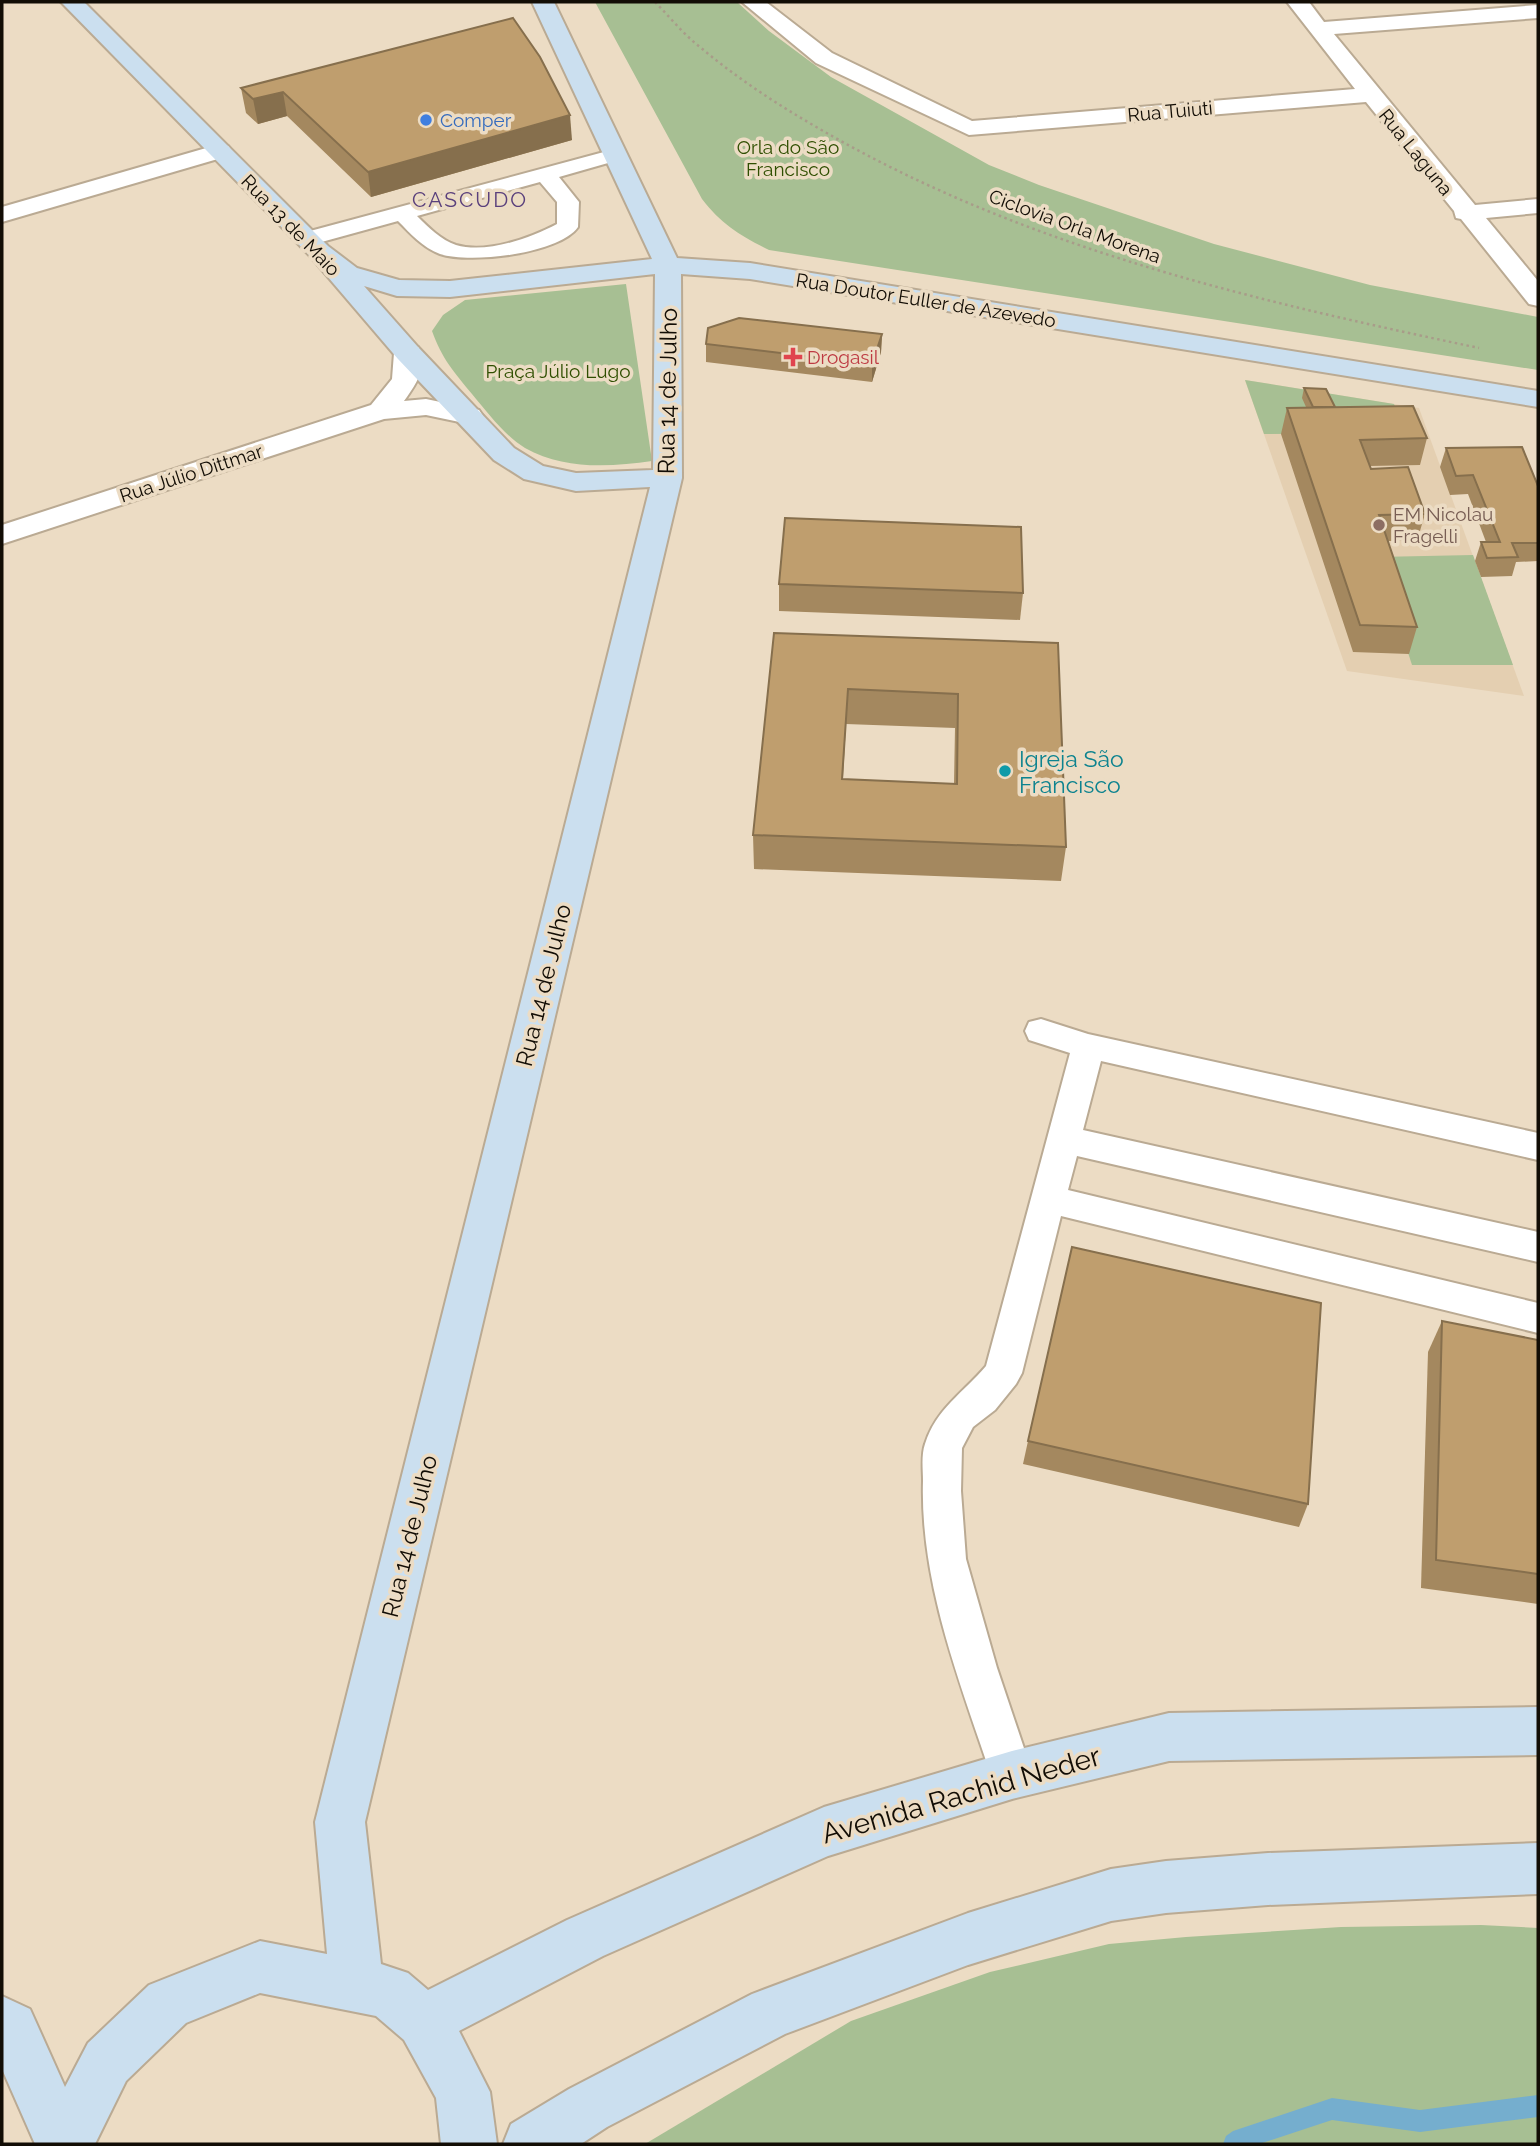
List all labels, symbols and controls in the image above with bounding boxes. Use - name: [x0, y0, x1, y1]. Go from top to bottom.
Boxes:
- street label: Rua Tuiuti: [1126, 96, 1214, 126]
- street label: Rua Laguna: [1375, 104, 1457, 200]
- place label: Comper: [440, 109, 512, 131]
- marker: Comper: [418, 112, 434, 128]
- park label: Orla do São Francisco: [737, 136, 839, 180]
- street label: Rua 13 de Maio: [237, 170, 345, 280]
- street label: Ciclovia Orla Morena: [986, 185, 1164, 267]
- district label: CASCUDO: [412, 187, 528, 212]
- street label: Rua Doutor Euller de Azevedo: [794, 269, 1058, 331]
- street label: Rua 14 de Julho: [652, 308, 682, 474]
- place label: Drogasil: [807, 346, 880, 368]
- marker: Drogasil: [785, 349, 801, 365]
- park label: Praça Júlio Lugo: [485, 360, 631, 382]
- street label: Rua Júlio Dittmar: [117, 439, 266, 506]
- place label: EM Nicolau Fragelli: [1393, 503, 1493, 547]
- marker: EM Nicolau Fragelli: [1371, 517, 1387, 533]
- place label: Igreja São Francisco: [1019, 745, 1124, 798]
- marker: Igreja São Francisco: [997, 763, 1013, 779]
- street label: Rua 14 de Julho: [510, 901, 576, 1069]
- street label: Rua 14 de Julho: [376, 1452, 442, 1620]
- street label: Avenida Rachid Neder: [818, 1739, 1104, 1851]

